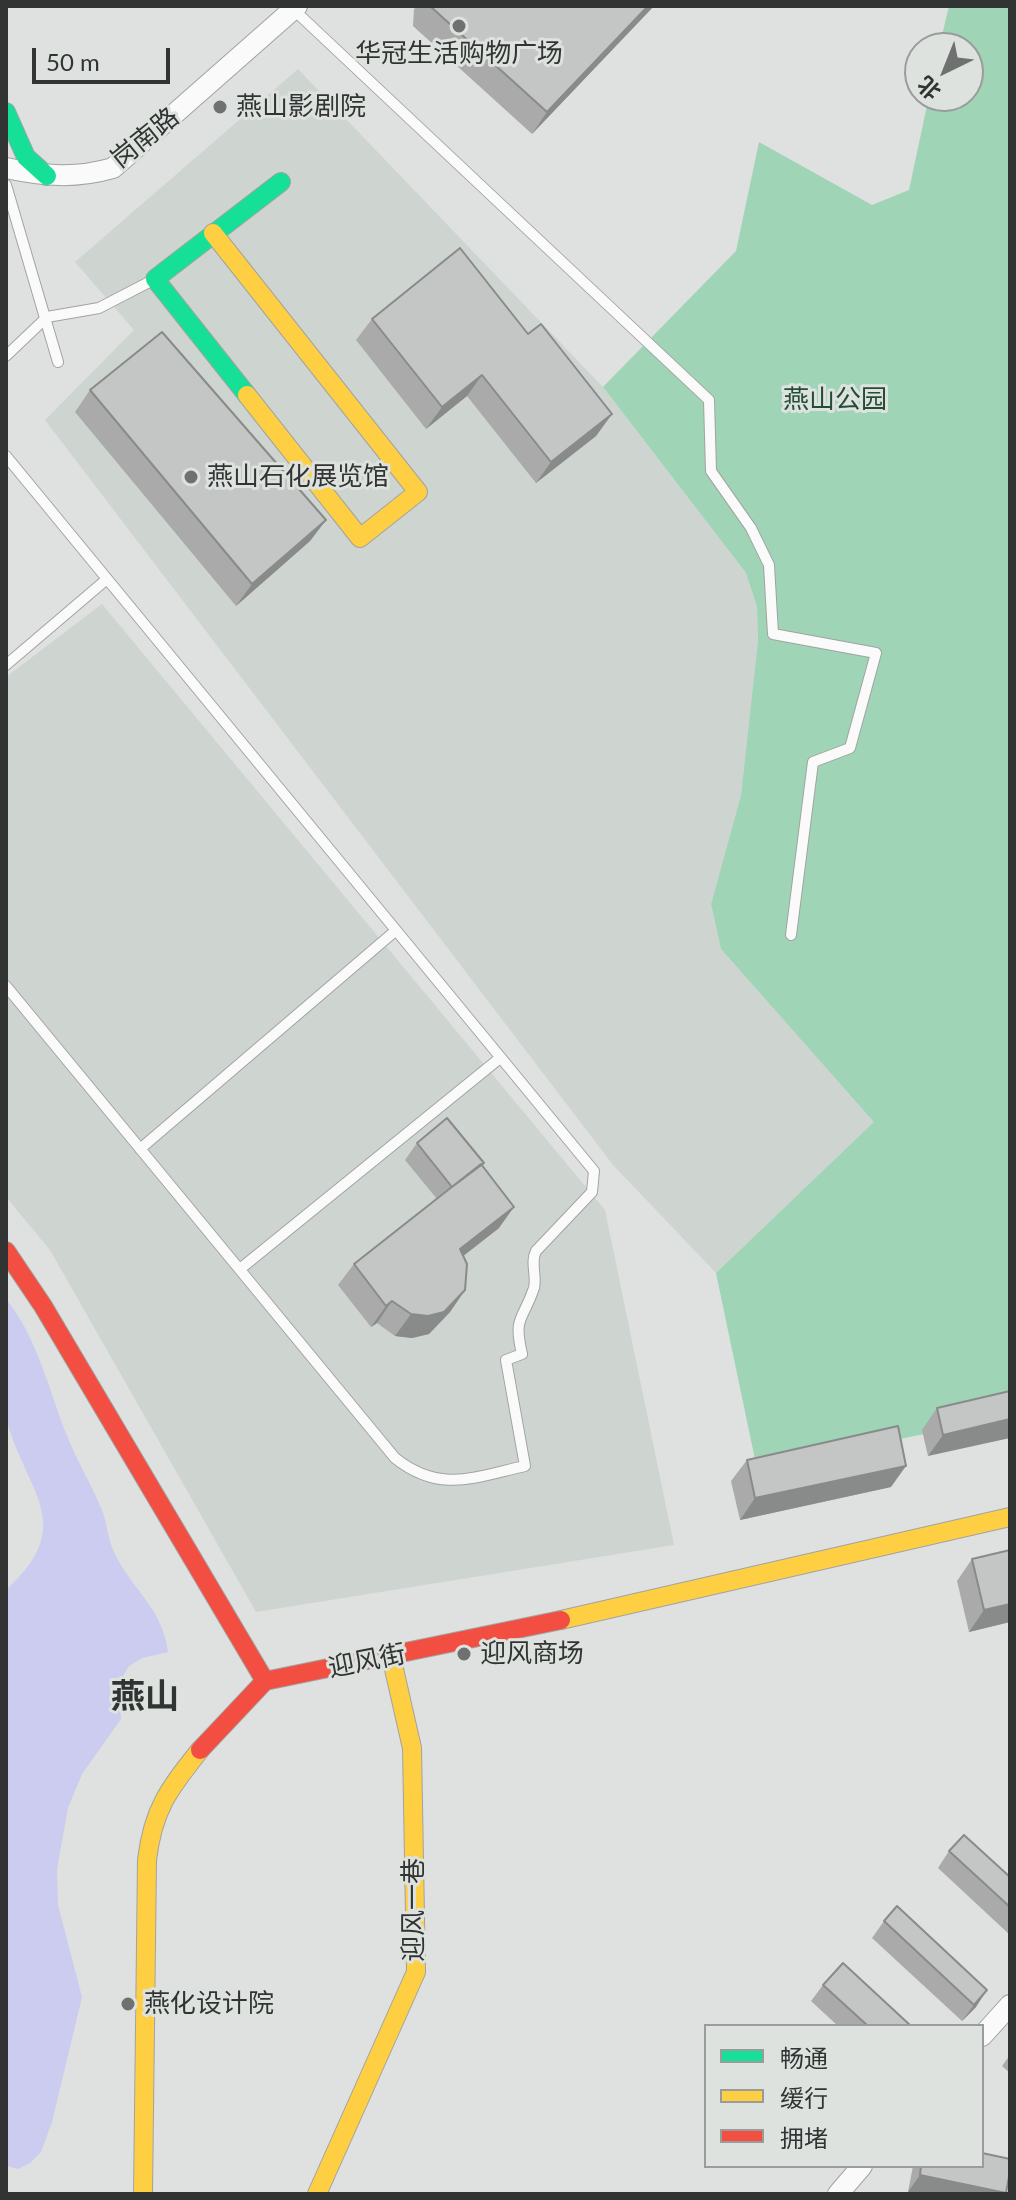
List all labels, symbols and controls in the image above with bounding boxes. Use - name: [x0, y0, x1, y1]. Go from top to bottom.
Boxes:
- marker: 华冠生活购物广场: [450, 17, 468, 35]
- scale bar: [36, 32, 174, 82]
- north arrow: [904, 32, 984, 112]
- place label: 华冠生活购物广场: [355, 38, 563, 70]
- text: 50 m: [46, 47, 100, 76]
- text: 北: [911, 71, 946, 106]
- place label: 燕山影剧院: [236, 91, 366, 123]
- marker: 燕山影剧院: [211, 98, 229, 116]
- street label: 岗南路: [105, 101, 185, 175]
- park label: 燕山公园: [783, 384, 887, 416]
- place label: 燕山石化展览馆: [207, 461, 389, 493]
- marker: 燕山石化展览馆: [182, 468, 200, 486]
- street label: 迎风街: [326, 1638, 408, 1684]
- place label: 迎风商场: [480, 1638, 584, 1670]
- marker: 迎风商场: [455, 1645, 473, 1663]
- district label: 燕山: [111, 1677, 179, 1717]
- street label: 迎风一巷: [398, 1858, 430, 1962]
- place label: 燕化设计院: [144, 1988, 274, 2020]
- marker: 燕化设计院: [119, 1995, 137, 2013]
- legend: [704, 2024, 984, 2168]
- text: 畅通: [780, 2043, 828, 2072]
- text: 缓行: [780, 2083, 828, 2112]
- text: 拥堵: [780, 2123, 828, 2152]

